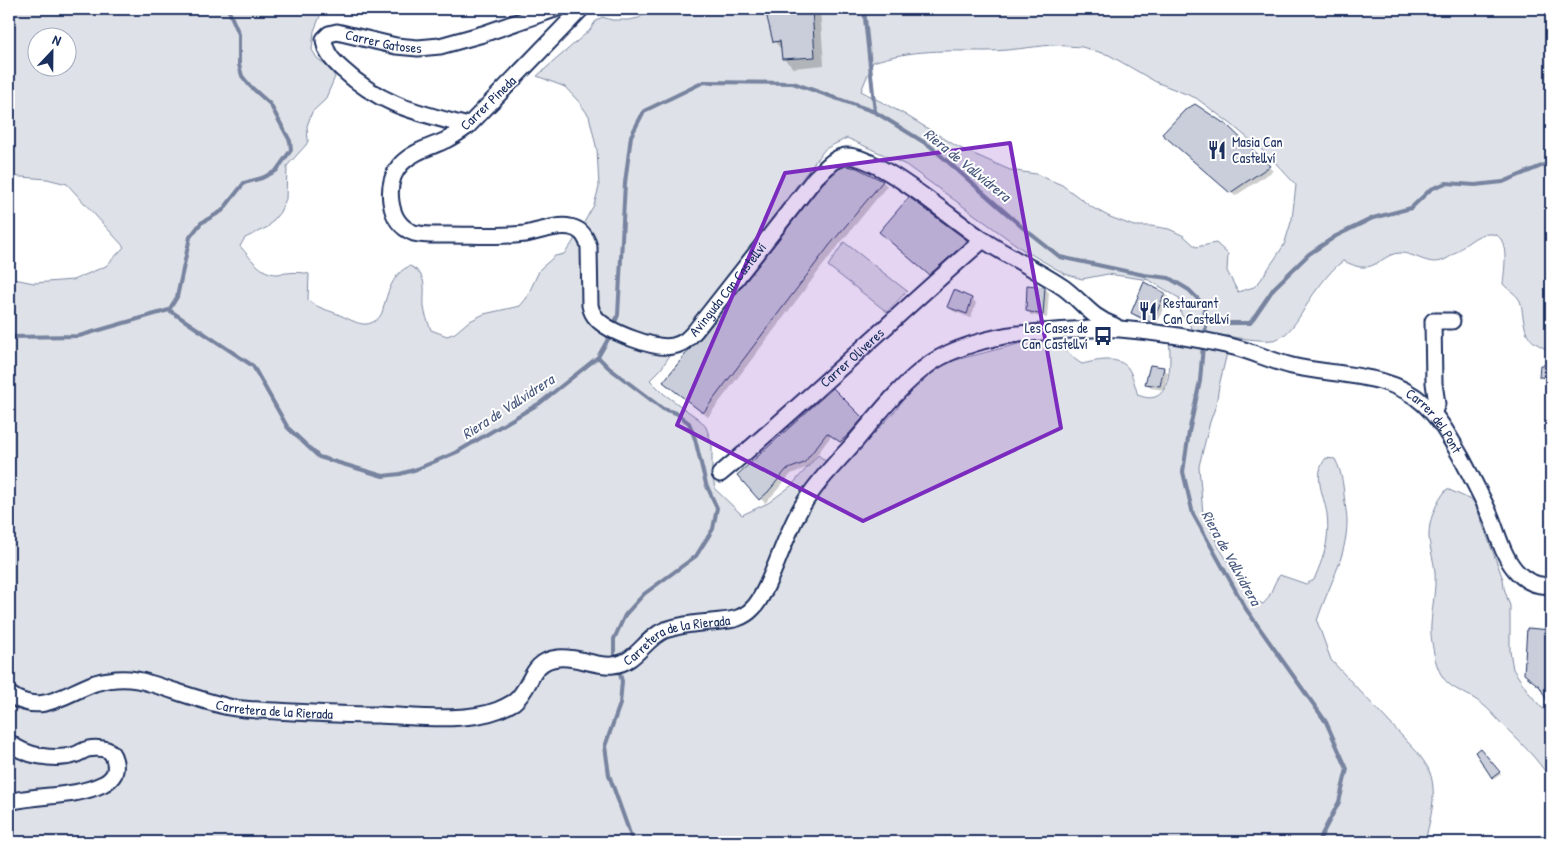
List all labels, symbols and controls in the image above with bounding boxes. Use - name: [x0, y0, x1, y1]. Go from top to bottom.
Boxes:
- street label: Carrer Gatoses: [344, 24, 422, 57]
- north arrow: [28, 28, 78, 78]
- text: N: [50, 29, 65, 50]
- street label: Carrer Pineda: [456, 71, 520, 134]
- water label: Riera de Vallvidrera: [920, 123, 1017, 207]
- place label: Masia Can Castellví: [1232, 132, 1283, 167]
- restaurant icon: Masia Can Castellví: [1206, 139, 1228, 161]
- street label: Avinguda Can Castellví: [685, 238, 770, 340]
- place label: Restaurant Can Castellví: [1163, 293, 1229, 328]
- restaurant icon: Restaurant Can Castellví: [1137, 300, 1159, 322]
- place label: Les Cases de Can Castellví: [1022, 318, 1088, 353]
- street label: Carrer Oliveres: [816, 323, 888, 391]
- bus stop icon: Les Cases de Can Castellví: [1092, 325, 1114, 347]
- water label: Riera de Vallvidrera: [458, 368, 560, 444]
- street label: Carrer del Pont: [1403, 383, 1467, 457]
- water label: Riera de Vallvidrera: [1197, 506, 1267, 611]
- street label: Carretera de la Rierada: [619, 610, 732, 670]
- street label: Carretera de la Rierada: [214, 694, 334, 723]

